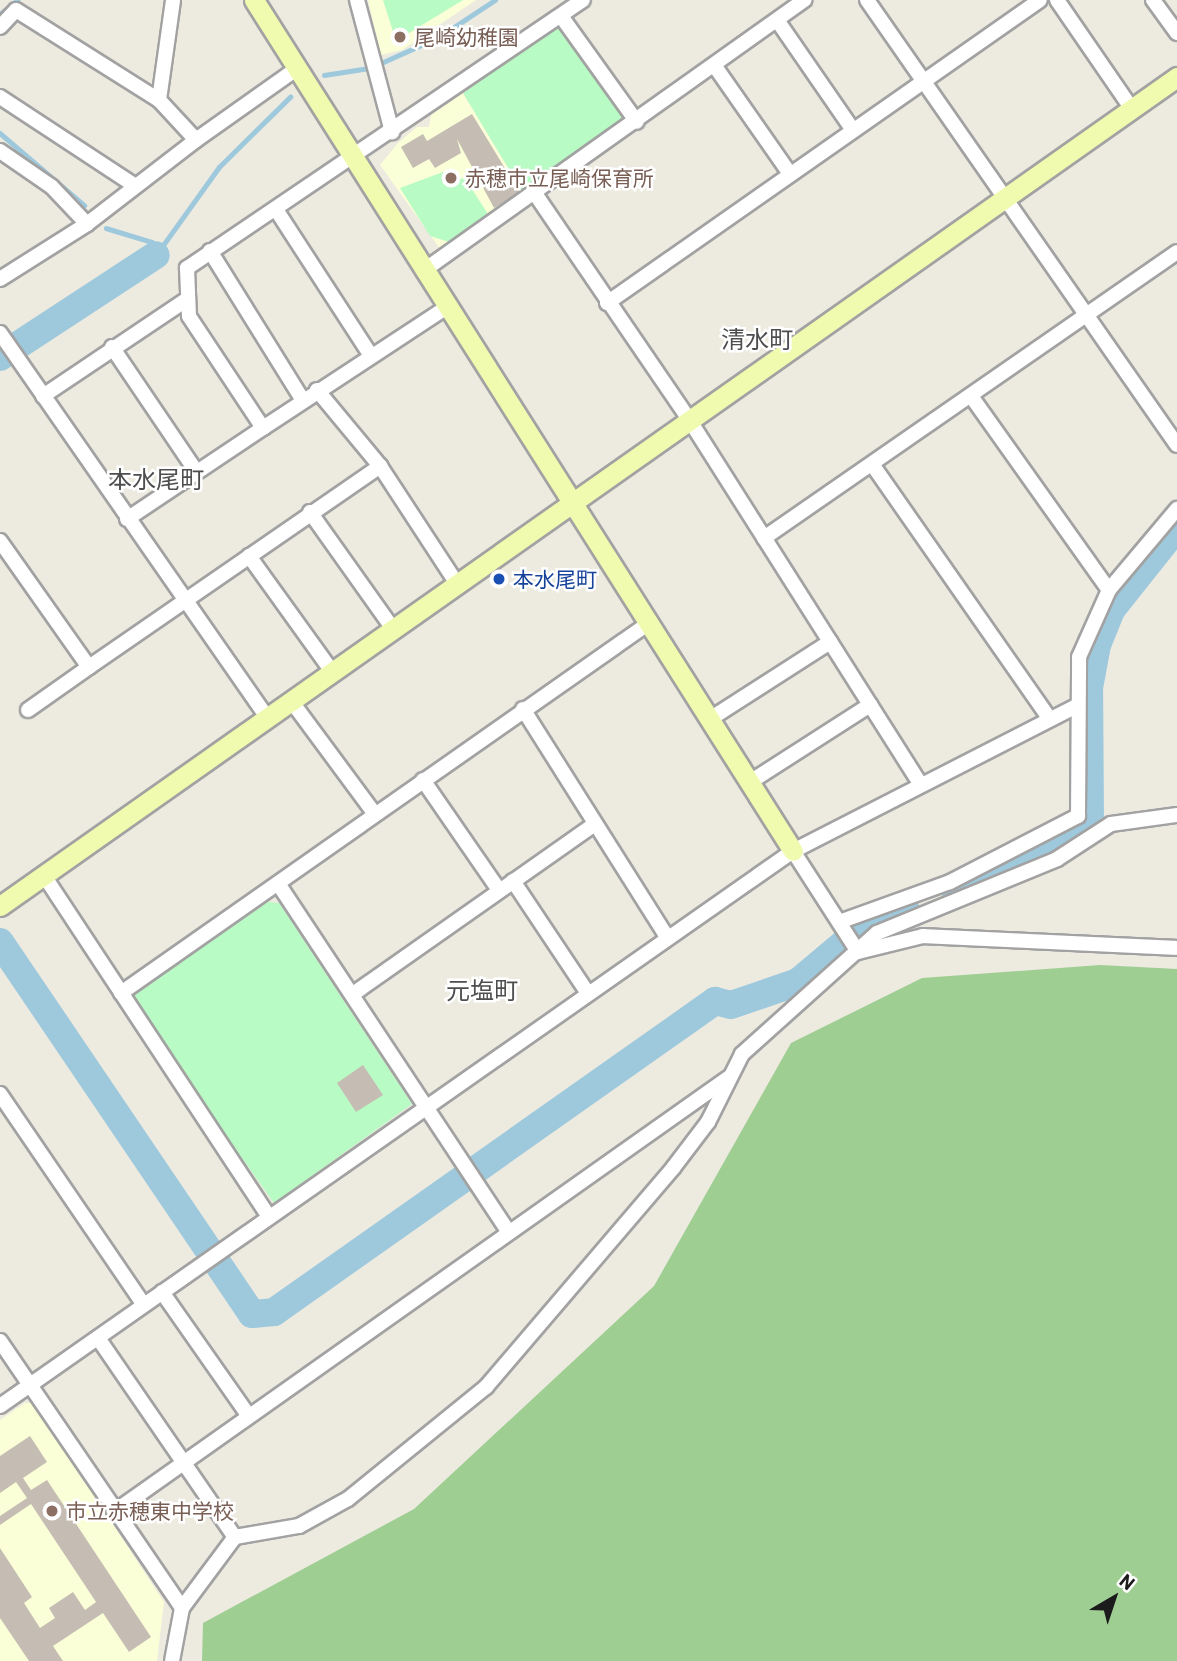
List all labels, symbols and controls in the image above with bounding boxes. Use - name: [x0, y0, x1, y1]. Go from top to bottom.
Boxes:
- place label: 尾崎幼稚園: [414, 24, 519, 50]
- marker: 尾崎幼稚園: [392, 29, 408, 45]
- place label: 赤穂市立尾崎保育所: [465, 165, 654, 191]
- marker: 赤穂市立尾崎保育所: [443, 170, 459, 186]
- district label: 清水町: [721, 325, 793, 353]
- district label: 本水尾町: [108, 465, 204, 493]
- place label: 本水尾町: [513, 566, 597, 592]
- marker: 本水尾町: [491, 571, 507, 587]
- district label: 元塩町: [446, 976, 518, 1004]
- place label: 市立赤穂東中学校: [66, 1498, 234, 1524]
- marker: 市立赤穂東中学校: [44, 1503, 60, 1519]
- north arrow: [1079, 1563, 1149, 1633]
- text: N: [1115, 1568, 1140, 1594]

